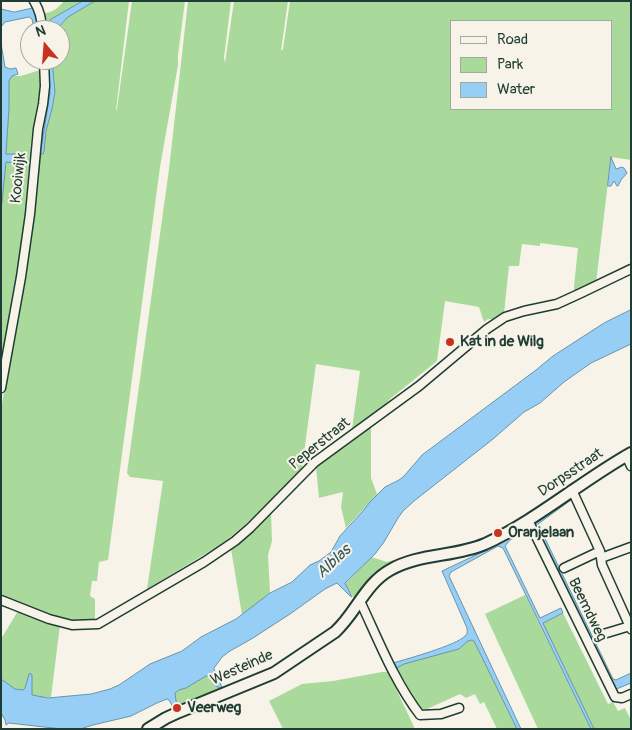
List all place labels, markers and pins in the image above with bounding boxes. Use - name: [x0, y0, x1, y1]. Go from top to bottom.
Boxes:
- place label: Kat in de Wilg: [460, 333, 544, 351]
- marker: Kat in de Wilg: [444, 336, 456, 348]
- place label: Oranjelaan: [508, 524, 574, 542]
- marker: Oranjelaan: [492, 527, 504, 539]
- place label: Veerweg: [187, 699, 241, 717]
- marker: Veerweg: [171, 702, 183, 714]

